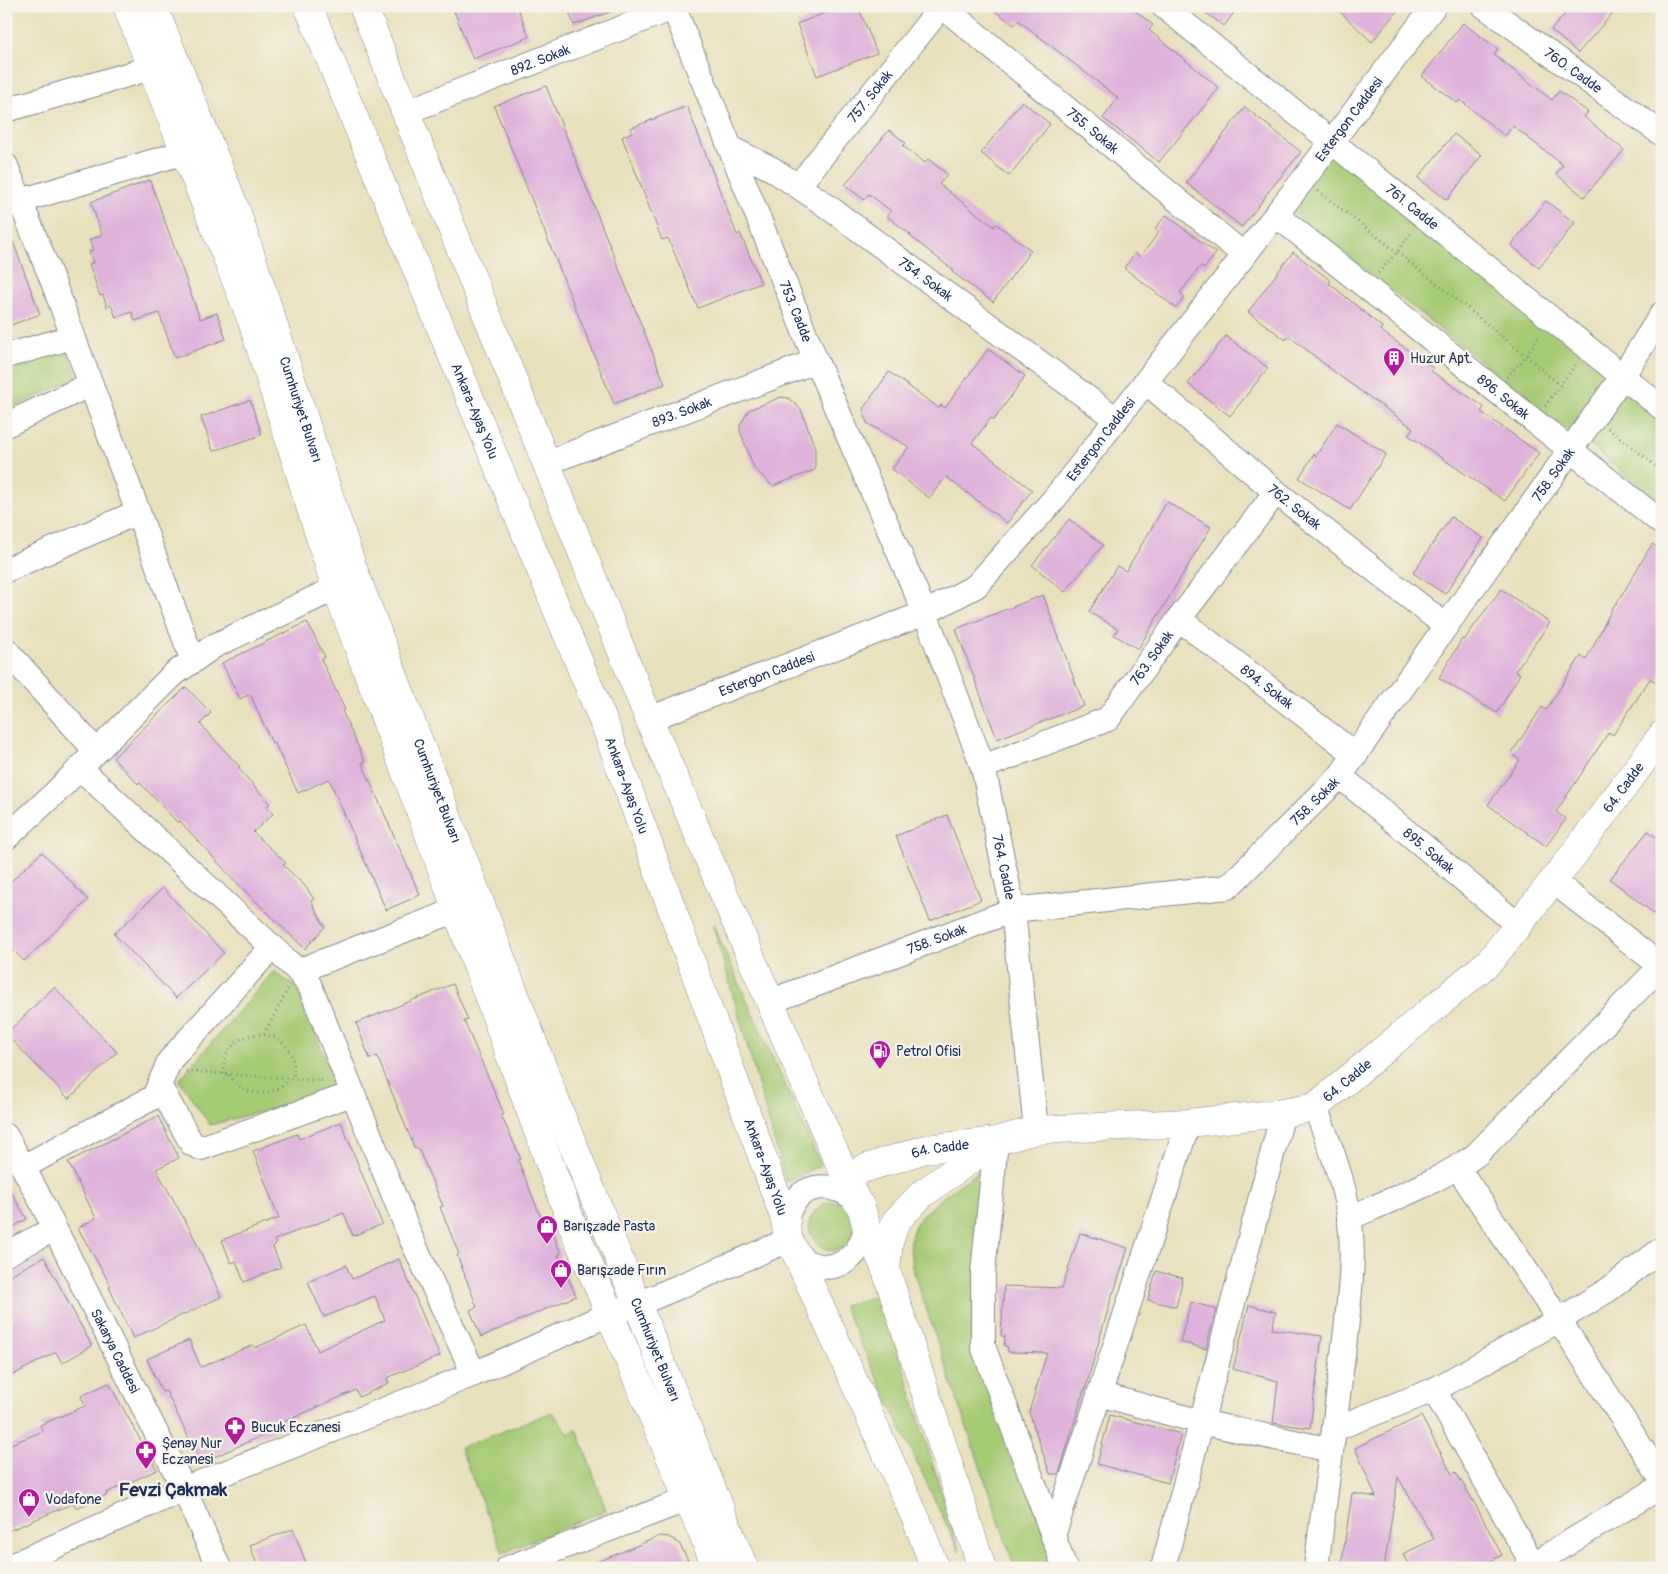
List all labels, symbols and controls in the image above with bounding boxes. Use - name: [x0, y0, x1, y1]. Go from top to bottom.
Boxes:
- street label: 892. Sokak: [508, 41, 573, 79]
- street label: 760. Cadde: [1541, 44, 1605, 97]
- street label: 757. Sokak: [844, 67, 896, 126]
- street label: Estergon Caddesi: [1312, 74, 1387, 165]
- street label: 755. Sokak: [1063, 104, 1122, 157]
- street label: 761. Cadde: [1382, 181, 1442, 234]
- street label: 754. Sokak: [895, 254, 956, 305]
- street label: 753. Cadde: [775, 278, 816, 345]
- building icon: Huzur Apt.: [1382, 346, 1406, 377]
- place label: Huzur Apt.: [1410, 350, 1473, 367]
- street label: Cumhuriyet Bulvarı: [275, 355, 326, 465]
- street label: Ankara-Ayaş Yolu: [447, 361, 502, 461]
- street label: 896. Sokak: [1473, 371, 1533, 423]
- street label: 893. Sokak: [650, 393, 714, 431]
- street label: Estergon Caddesi: [1063, 394, 1139, 485]
- street label: 758. Sokak: [1529, 444, 1579, 505]
- street label: 762. Sokak: [1264, 481, 1325, 533]
- street label: 763. Sokak: [1127, 627, 1177, 689]
- street label: Estergon Caddesi: [717, 648, 818, 700]
- street label: 894. Sokak: [1237, 661, 1297, 713]
- street label: Ankara-Ayaş Yolu: [601, 735, 652, 836]
- street label: Cumhuriyet Bulvarı: [409, 736, 464, 845]
- street label: 64. Cadde: [1599, 759, 1648, 816]
- street label: 758. Sokak: [1287, 773, 1343, 829]
- street label: 895. Sokak: [1399, 824, 1458, 877]
- street label: 764. Cadde: [988, 833, 1019, 901]
- street label: 758. Sokak: [905, 920, 969, 958]
- fuel station icon: Petrol Ofisi: [868, 1039, 892, 1070]
- place label: Petrol Ofisi: [896, 1043, 961, 1060]
- street label: 64. Cadde: [1320, 1055, 1375, 1106]
- street label: Ankara-Ayaş Yolu: [740, 1116, 791, 1218]
- street label: 64. Cadde: [909, 1136, 970, 1162]
- shop icon: Barışzade Pasta: [535, 1214, 559, 1245]
- place label: Barışzade Pasta: [563, 1218, 655, 1235]
- shop icon: Barışzade Fırın: [549, 1258, 573, 1289]
- place label: Barışzade Fırın: [577, 1262, 666, 1279]
- street label: Cumhuriyet Bulvarı: [627, 1295, 684, 1404]
- street label: Sakarya Caddesi: [87, 1306, 143, 1397]
- pharmacy icon: Bucuk Eczanesi: [223, 1415, 247, 1446]
- place label: Bucuk Eczanesi: [251, 1419, 341, 1436]
- place label: Şenay Nur Eczanesi: [162, 1435, 222, 1468]
- pharmacy icon: Şenay Nur Eczanesi: [134, 1439, 158, 1470]
- district label: Fevzi Çakmak: [119, 1478, 228, 1502]
- shop icon: Vodafone: [17, 1487, 41, 1518]
- place label: Vodafone: [45, 1491, 101, 1508]

